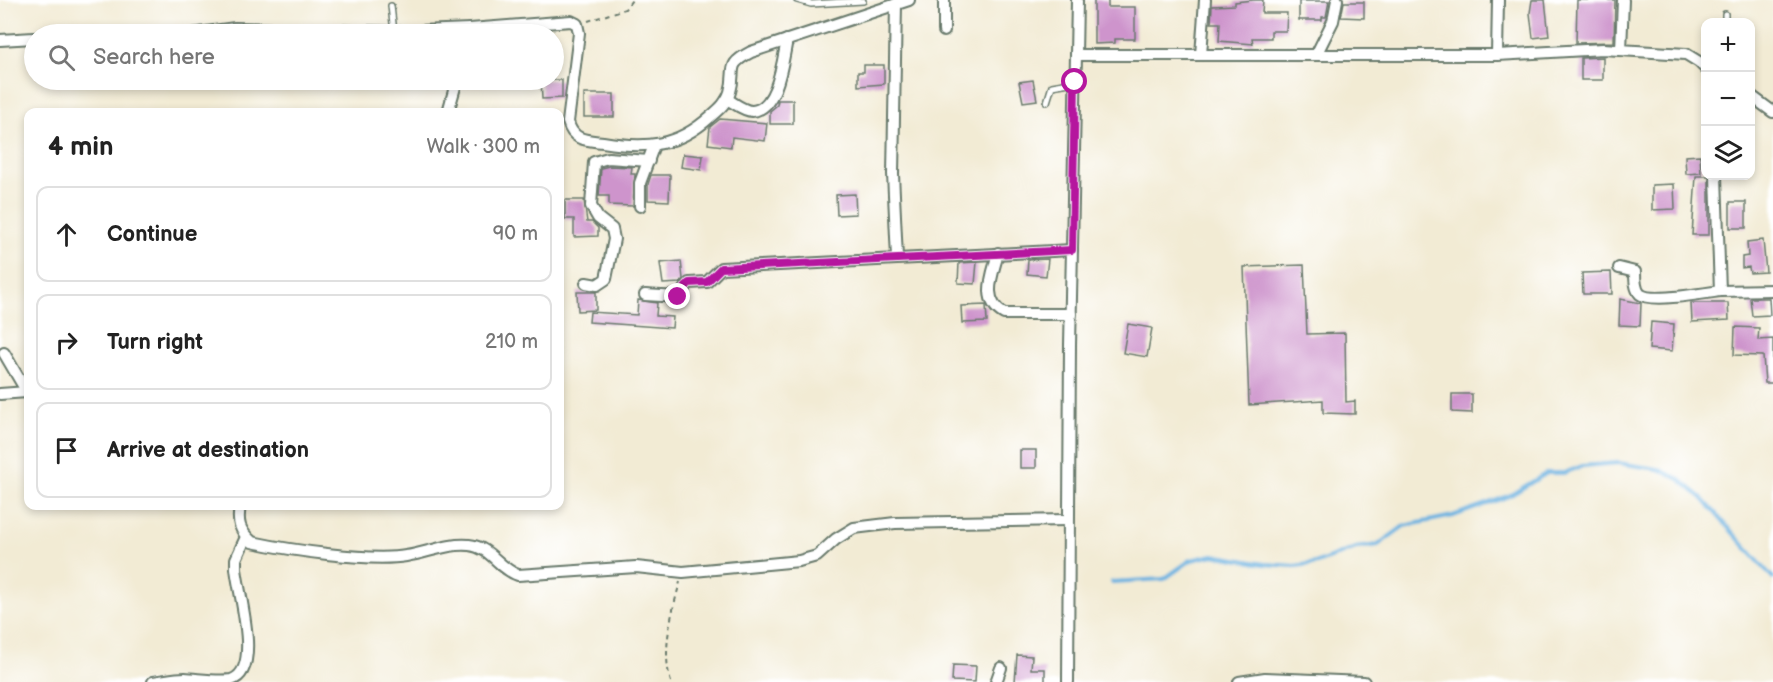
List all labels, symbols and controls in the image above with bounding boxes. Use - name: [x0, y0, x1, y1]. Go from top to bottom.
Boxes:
- map controls: [1701, 18, 1755, 180]
- button: +: [1701, 18, 1755, 72]
- search box: [24, 24, 564, 90]
- icon: search: [45, 41, 78, 74]
- text: Search here: [93, 44, 215, 71]
- route start: [1061, 68, 1087, 94]
- button: −: [1701, 72, 1755, 126]
- button: layers: [1701, 126, 1755, 180]
- text: 4 min: [48, 132, 113, 163]
- text: Walk · 300 m: [427, 135, 540, 159]
- icon: ahead: [50, 218, 83, 251]
- text: Continue: [107, 221, 197, 248]
- text: 90 m: [493, 222, 538, 246]
- route end: [664, 283, 690, 309]
- icon: right: [50, 326, 83, 359]
- text: Turn right: [107, 329, 203, 356]
- text: 210 m: [485, 330, 538, 354]
- icon: arrive: [50, 434, 83, 467]
- text: Arrive at destination: [107, 437, 309, 464]

